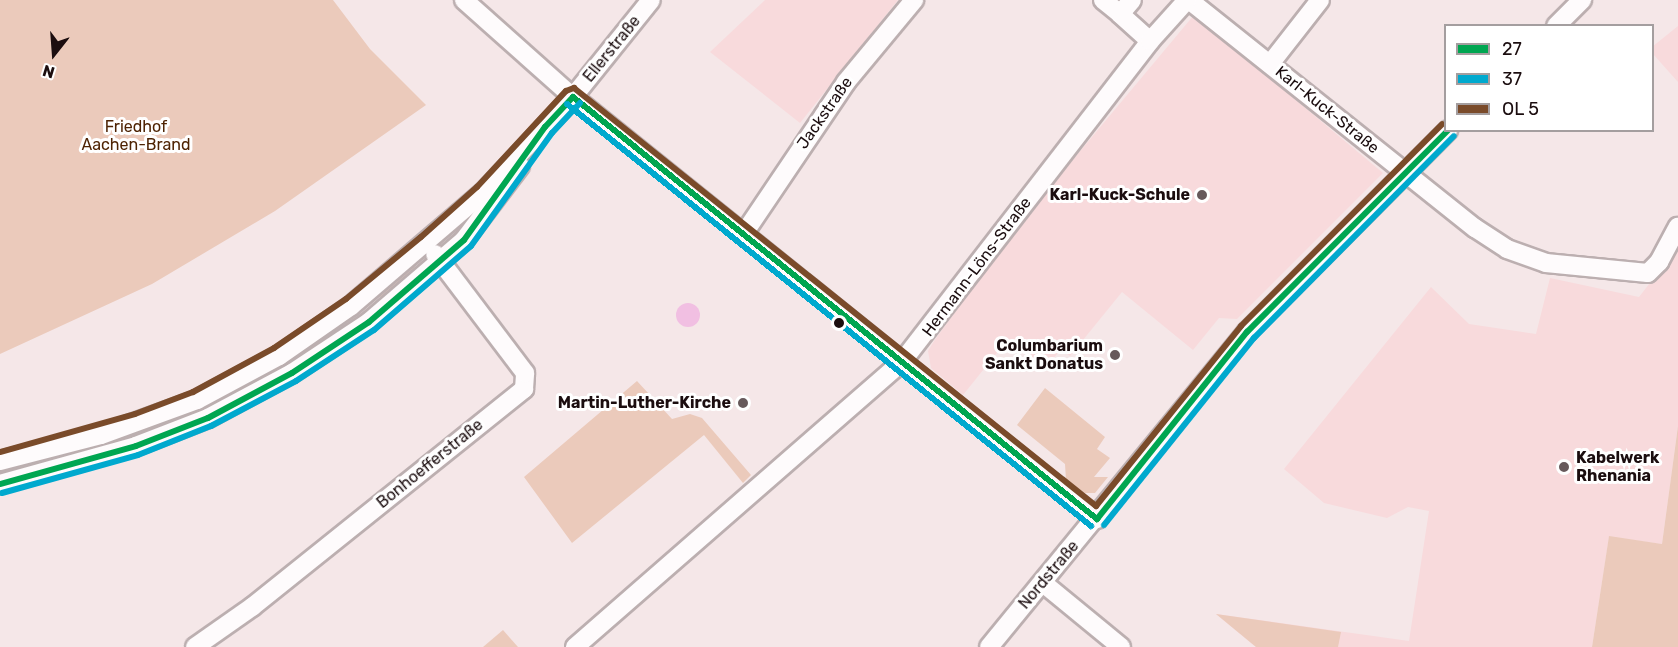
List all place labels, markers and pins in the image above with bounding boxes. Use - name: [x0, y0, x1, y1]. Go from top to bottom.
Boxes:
- place label: Karl-Kuck-Schule: [1049, 185, 1190, 205]
- marker: Karl-Kuck-Schule: [1195, 188, 1209, 202]
- unlabelled marker: [833, 317, 845, 329]
- place label: Columbarium Sankt Donatus: [985, 336, 1103, 374]
- marker: Columbarium Sankt Donatus: [1108, 348, 1122, 362]
- place label: Martin-Luther-Kirche: [558, 393, 731, 413]
- marker: Martin-Luther-Kirche: [736, 396, 750, 410]
- place label: Kabelwerk Rhenania: [1576, 448, 1659, 486]
- marker: Kabelwerk Rhenania: [1557, 460, 1571, 474]

